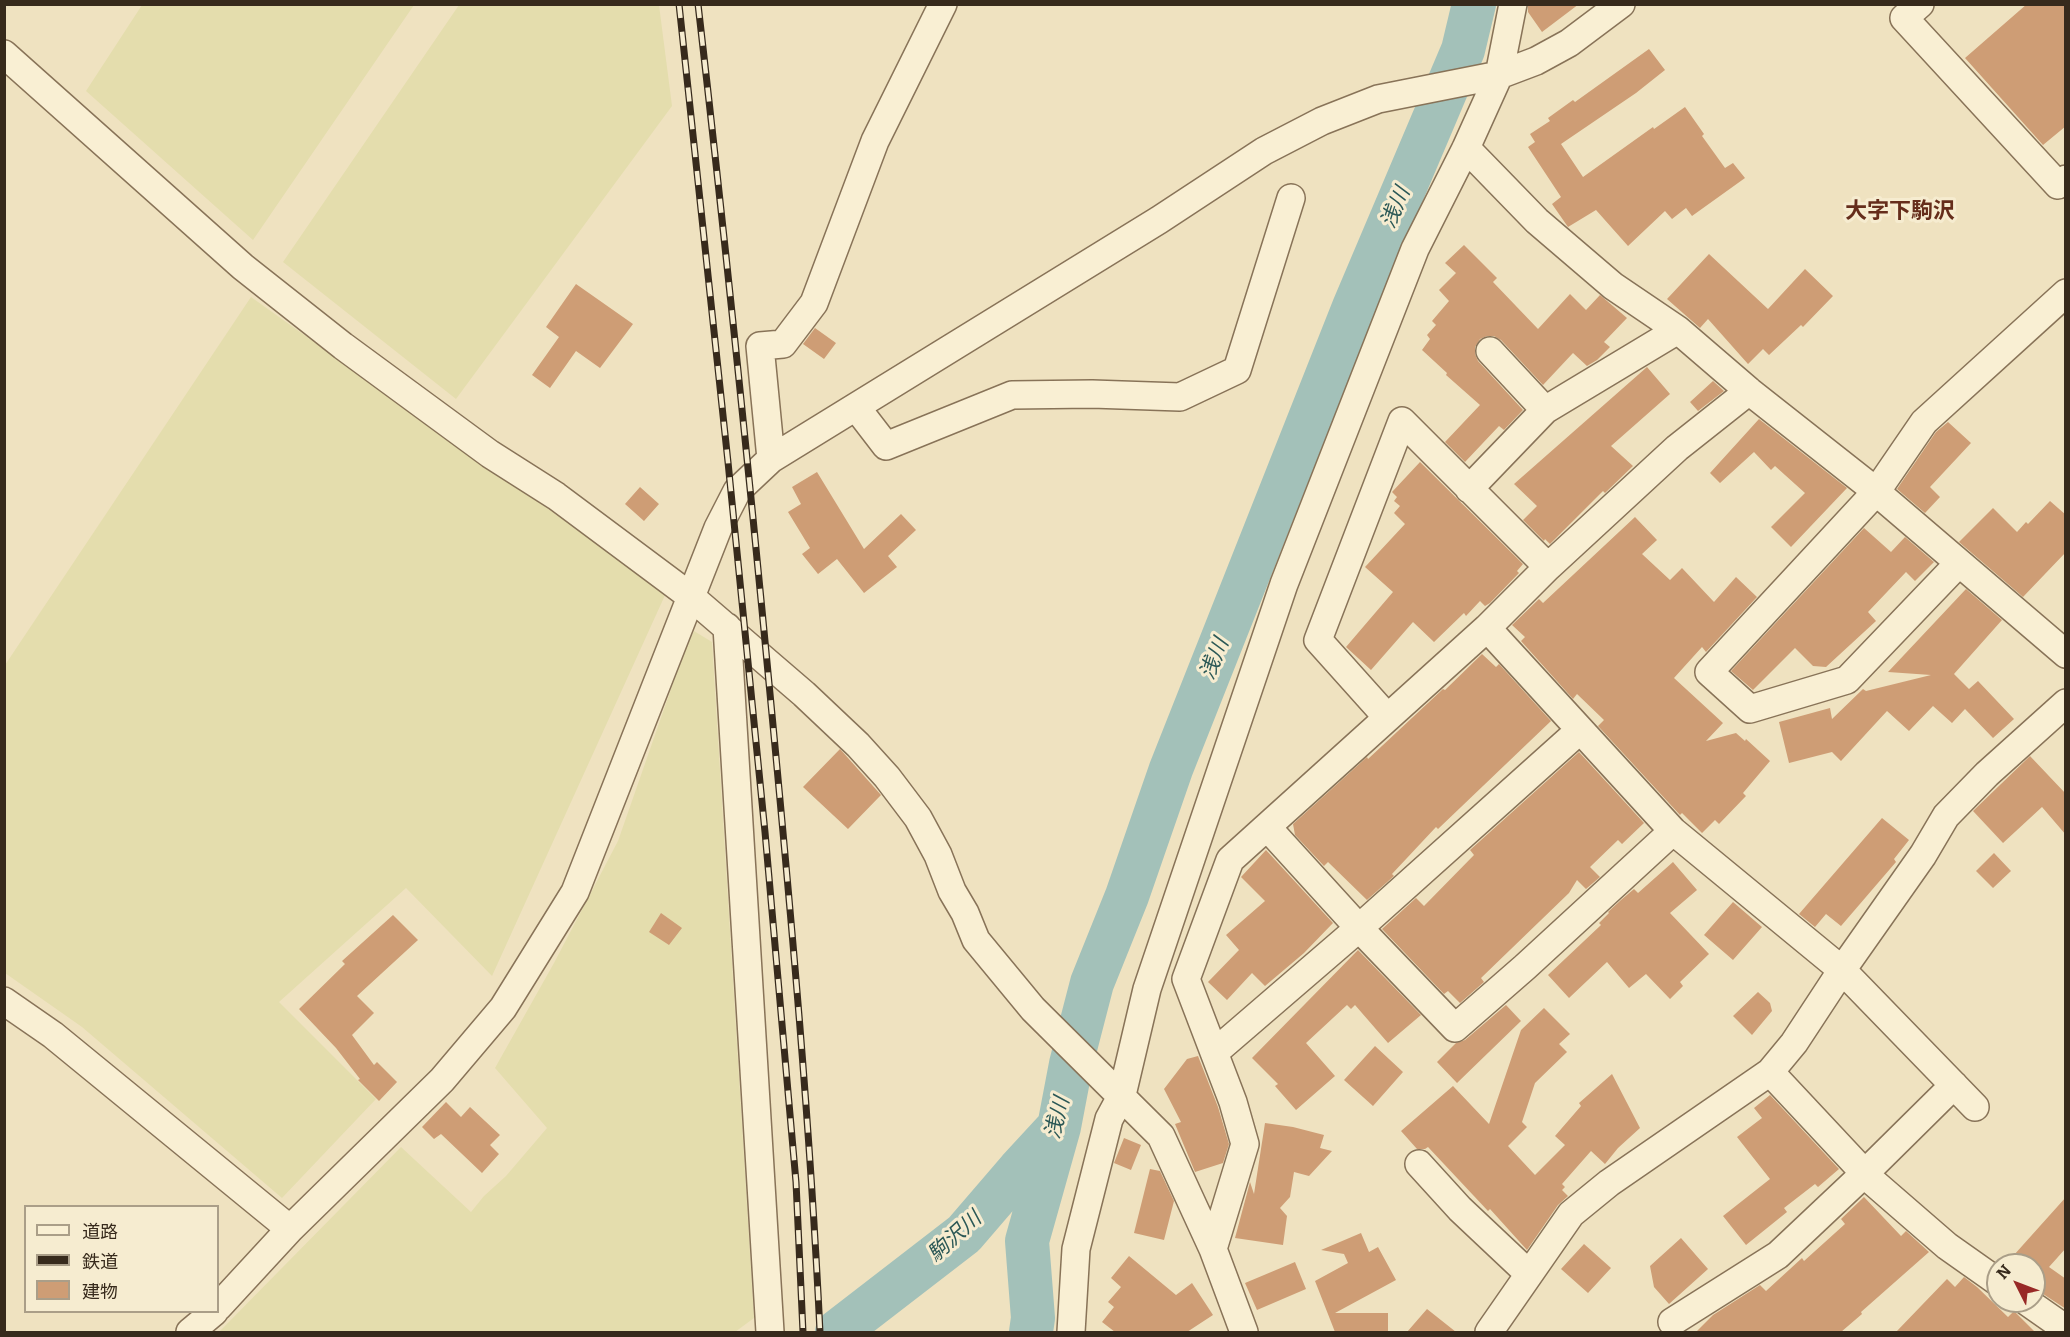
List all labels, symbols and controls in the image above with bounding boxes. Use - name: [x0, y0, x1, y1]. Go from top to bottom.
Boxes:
- water label: 浅川: [1376, 184, 1416, 232]
- district label: 大字下駒沢: [1845, 199, 1955, 225]
- water label: 浅川: [1195, 635, 1235, 683]
- water label: 浅川: [1041, 1095, 1075, 1141]
- legend: [24, 1205, 219, 1313]
- water label: 駒沢川: [923, 1207, 987, 1267]
- text: 道路: [82, 1221, 118, 1243]
- text: 鉄道: [82, 1251, 118, 1273]
- north arrow: [1986, 1253, 2046, 1313]
- text: N: [1993, 1261, 2015, 1283]
- text: 建物: [82, 1281, 118, 1303]

